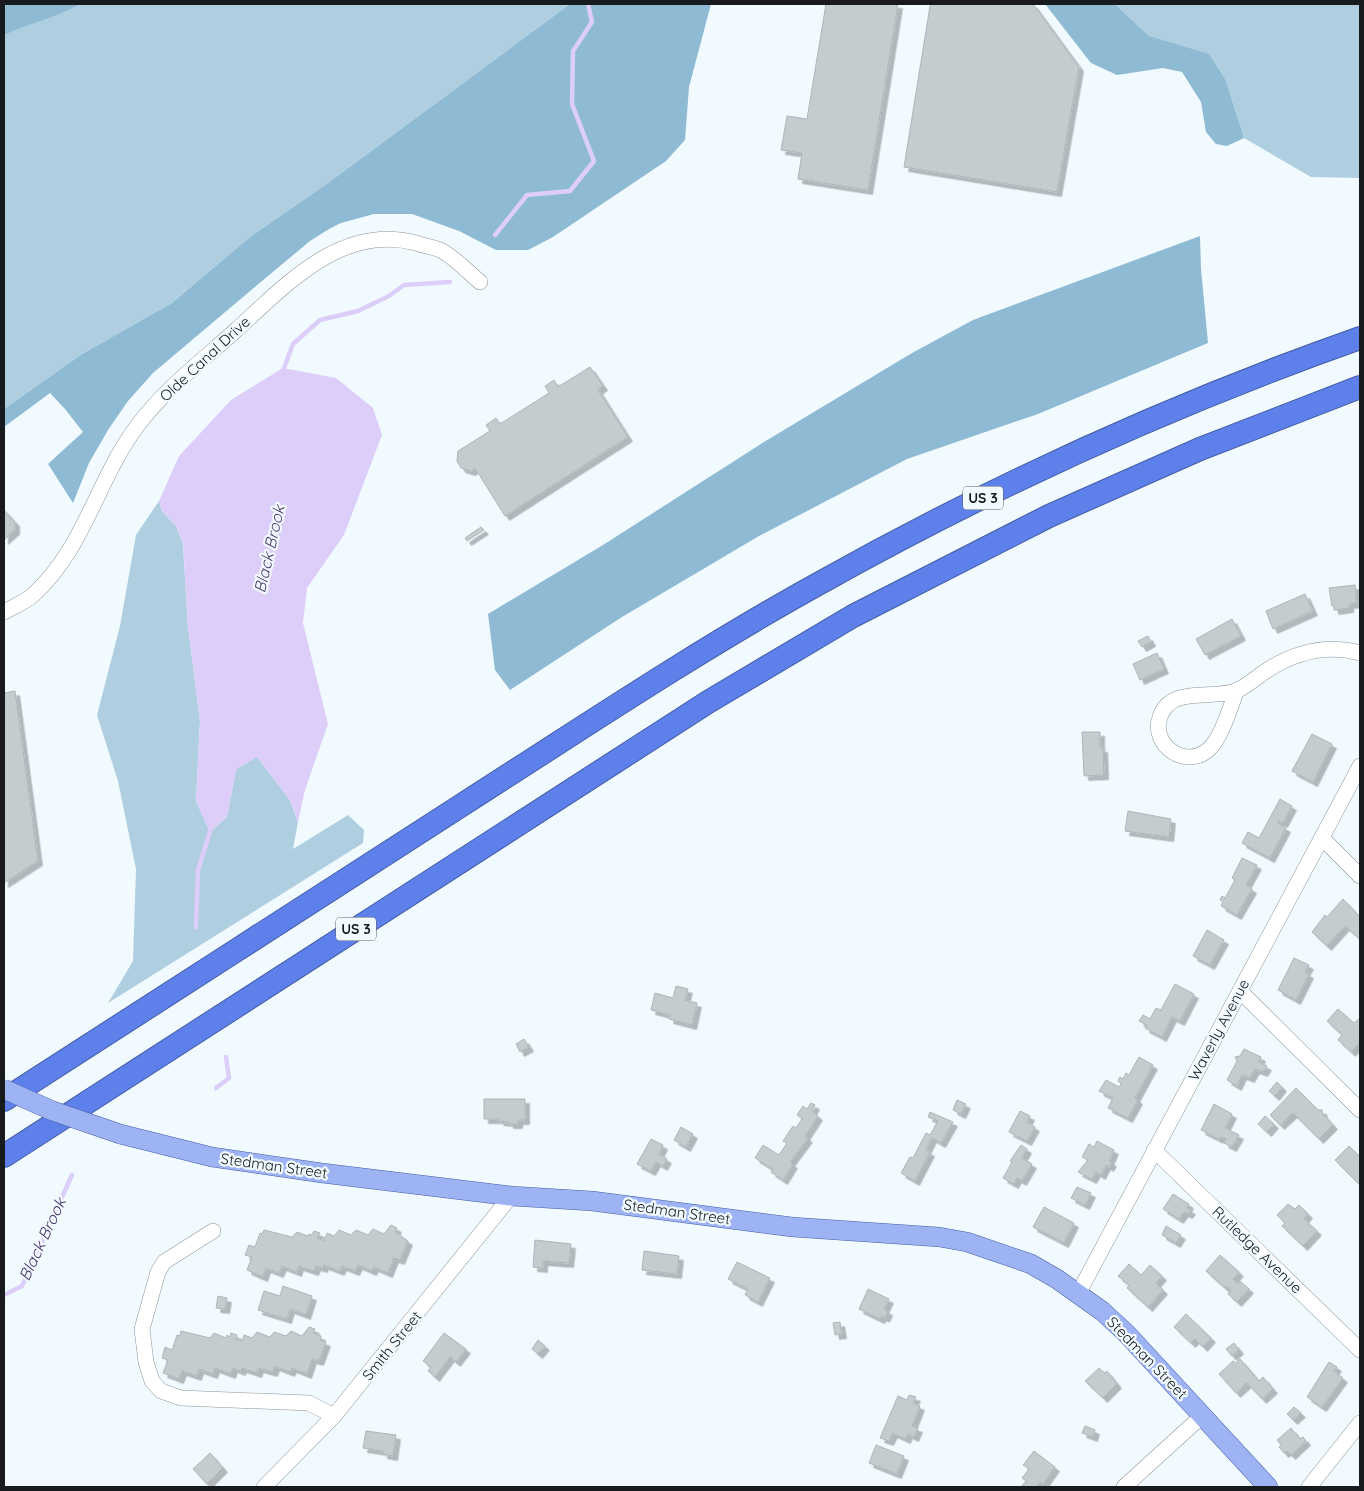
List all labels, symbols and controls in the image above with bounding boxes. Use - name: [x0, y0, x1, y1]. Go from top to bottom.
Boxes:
- street label: Olde Canal Drive: [155, 312, 254, 405]
- road number: US 3: [963, 486, 1003, 509]
- water label: Black Brook: [249, 502, 289, 595]
- road number: US 3: [336, 918, 376, 941]
- street label: Waverly Avenue: [1184, 976, 1253, 1084]
- street label: Stedman Street: [219, 1149, 329, 1182]
- water label: Black Brook: [14, 1193, 70, 1284]
- street label: Stedman Street: [622, 1195, 732, 1228]
- street label: Rutledge Avenue: [1209, 1202, 1306, 1297]
- street label: Smith Street: [358, 1307, 425, 1384]
- street label: Stedman Street: [1103, 1312, 1192, 1403]

